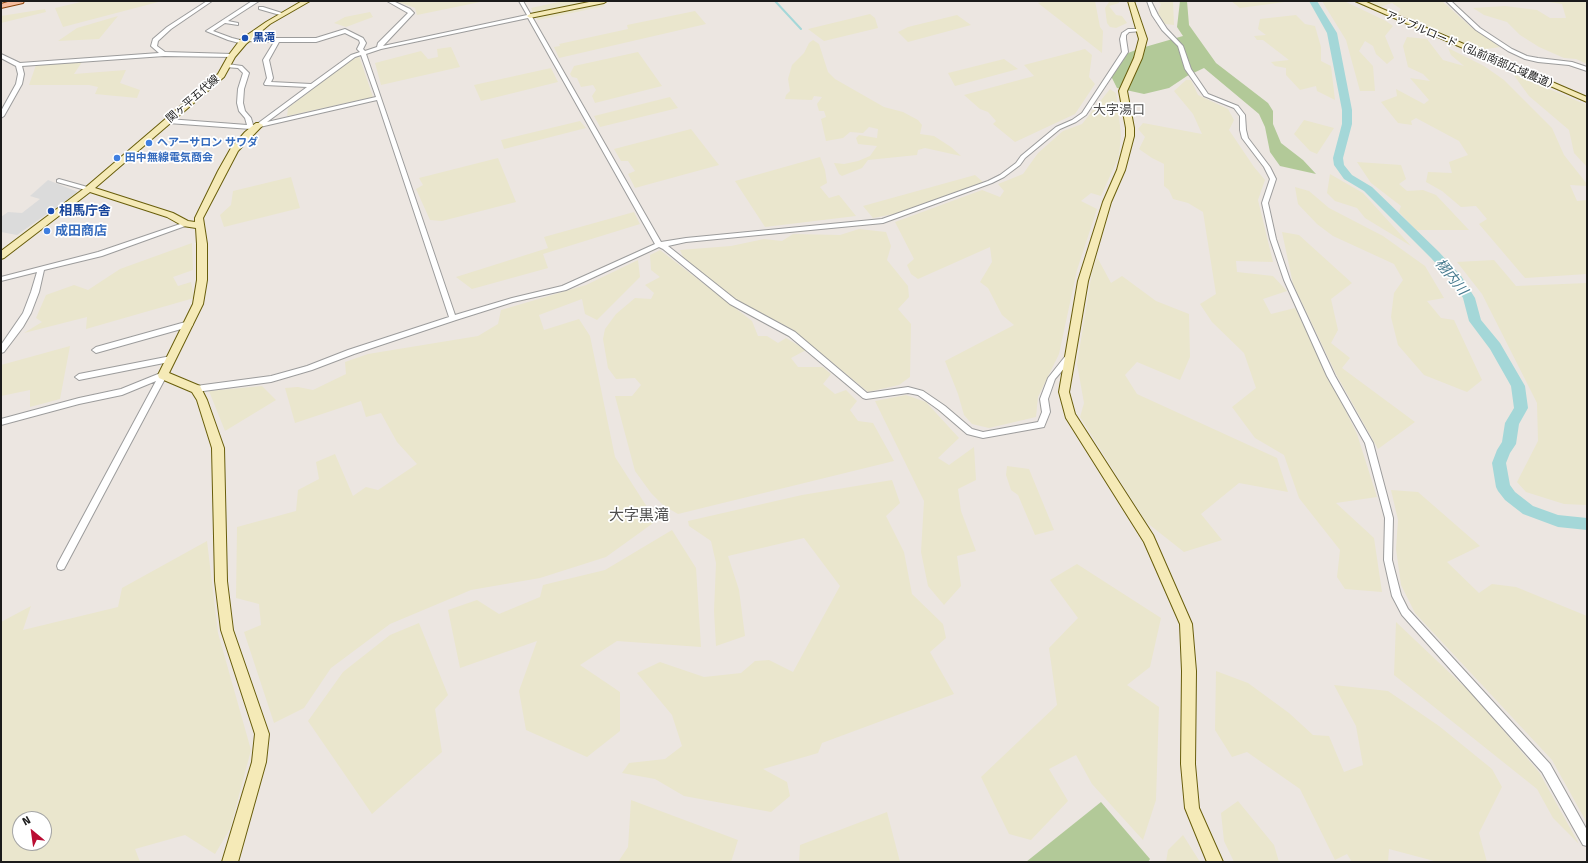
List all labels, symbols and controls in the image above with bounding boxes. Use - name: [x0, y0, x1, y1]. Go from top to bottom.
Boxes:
- street label: アップルロード（弘前南部広域農道）: [1383, 8, 1561, 94]
- place label: 黒滝: [253, 31, 275, 45]
- marker: 黒滝: [240, 33, 250, 43]
- street label: 関ヶ平五代線: [164, 72, 222, 126]
- district label: 大字湯口: [1093, 102, 1145, 118]
- place label: ヘアーサロン サワダ: [157, 136, 258, 150]
- marker: ヘアーサロン サワダ: [144, 138, 154, 148]
- place label: 田中無線電気商会: [125, 151, 213, 165]
- marker: 田中無線電気商会: [112, 153, 122, 163]
- place label: 相馬庁舎: [59, 203, 111, 219]
- marker: 相馬庁舎: [46, 206, 56, 216]
- place label: 成田商店: [55, 223, 107, 239]
- marker: 成田商店: [42, 226, 52, 236]
- water label: 栩内川: [1431, 255, 1471, 299]
- district label: 大字黒滝: [609, 507, 669, 525]
- north arrow: [12, 811, 52, 851]
- text: N: [20, 813, 33, 828]

